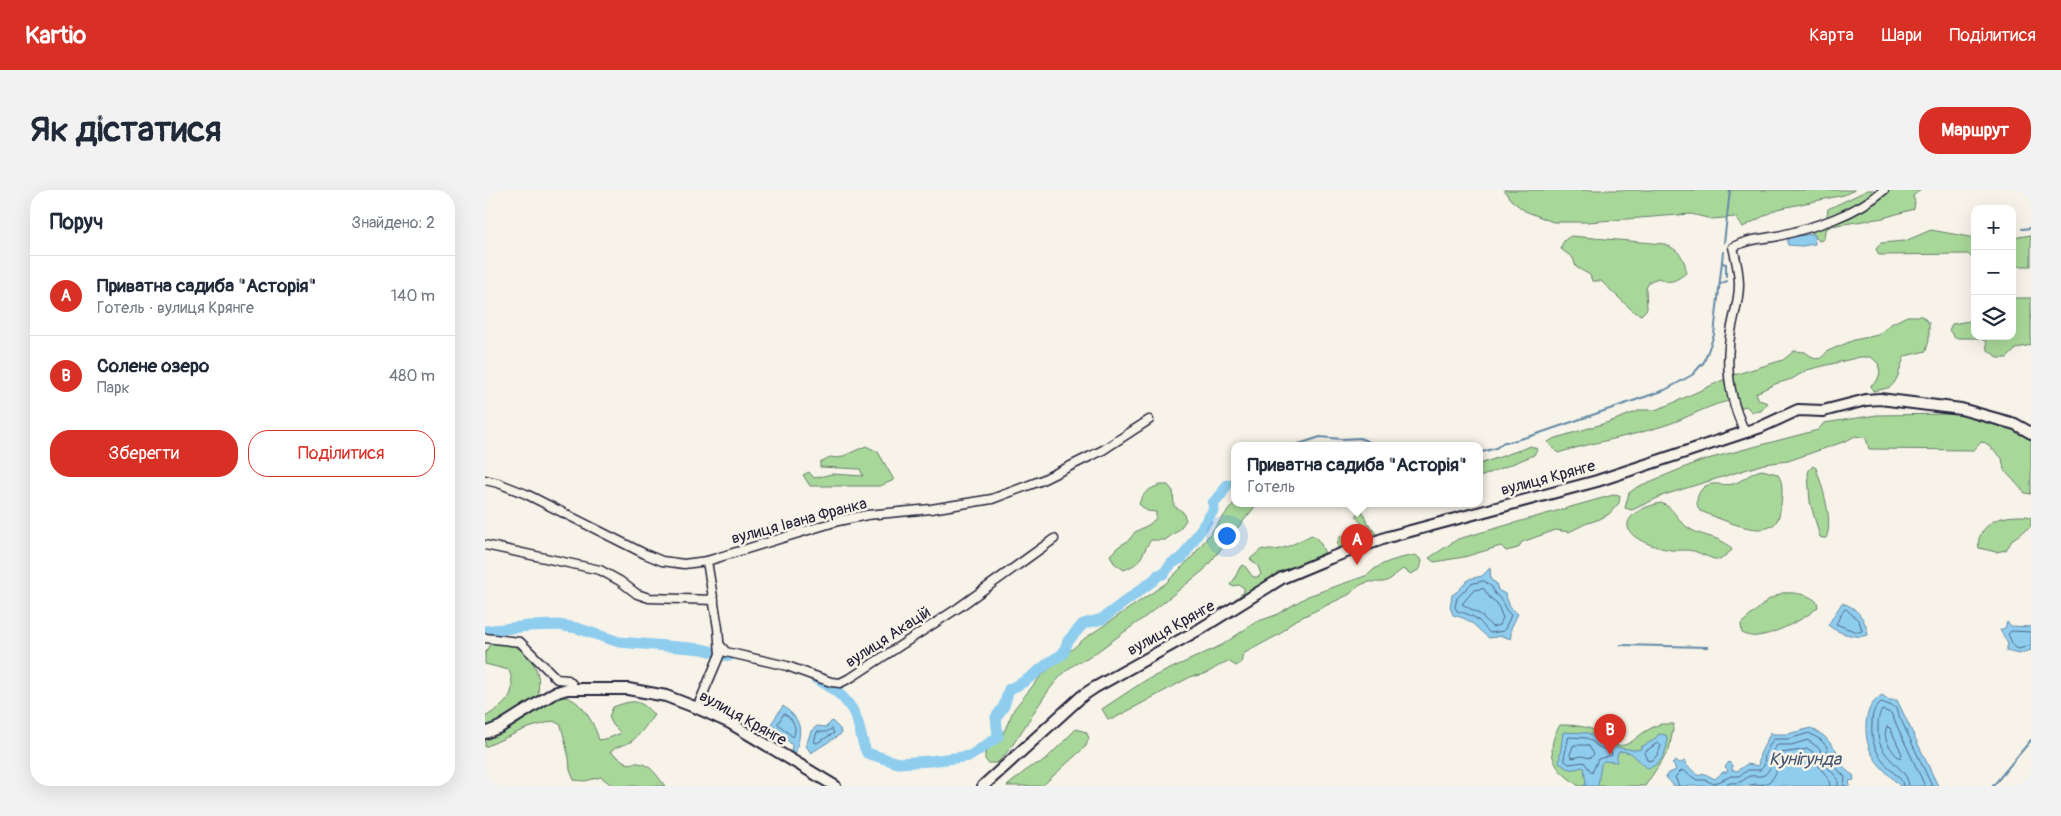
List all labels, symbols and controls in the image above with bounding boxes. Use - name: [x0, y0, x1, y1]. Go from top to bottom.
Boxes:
- text: Kartio: [25, 21, 86, 50]
- text: Карта: [1809, 24, 1854, 47]
- text: Шари: [1882, 24, 1921, 47]
- text: Поділитися: [1949, 24, 2036, 47]
- button: Маршрут: [1919, 107, 2031, 154]
- text: Як дістатися: [30, 108, 221, 152]
- map controls: [1971, 205, 2016, 340]
- button: +: [1971, 205, 2016, 250]
- text: Поруч: [50, 209, 103, 236]
- text: Знайдено: 2: [352, 213, 435, 233]
- button: −: [1971, 250, 2016, 295]
- text: Приватна садиба "Асторія": [97, 274, 316, 298]
- text: A: [61, 286, 71, 306]
- text: 140 m: [391, 286, 435, 306]
- button: layers: [1971, 295, 2016, 340]
- text: Готель · вулиця Крянге: [97, 298, 254, 318]
- text: Солене озеро: [97, 354, 209, 378]
- text: B: [61, 366, 71, 386]
- text: 480 m: [389, 366, 435, 386]
- text: Парк: [97, 378, 130, 398]
- button: Зберегти: [50, 430, 238, 477]
- button: Поділитися: [248, 430, 435, 477]
- popup: [1231, 442, 1483, 507]
- text: Приватна садиба "Асторія": [1247, 453, 1467, 477]
- street label: вулиця Крянге: [1499, 456, 1597, 500]
- text: Готель: [1247, 477, 1295, 497]
- street label: вулиця Івана Франка: [729, 493, 869, 549]
- your location: [1214, 523, 1240, 549]
- pin: A: [1341, 524, 1373, 565]
- street label: вулиця Крянге: [1124, 596, 1218, 660]
- street label: вулиця Акацій: [841, 602, 935, 672]
- street label: вулиця Крянге: [696, 686, 790, 750]
- pin: B: [1594, 714, 1626, 755]
- water label: Кунігунда: [1769, 748, 1843, 771]

